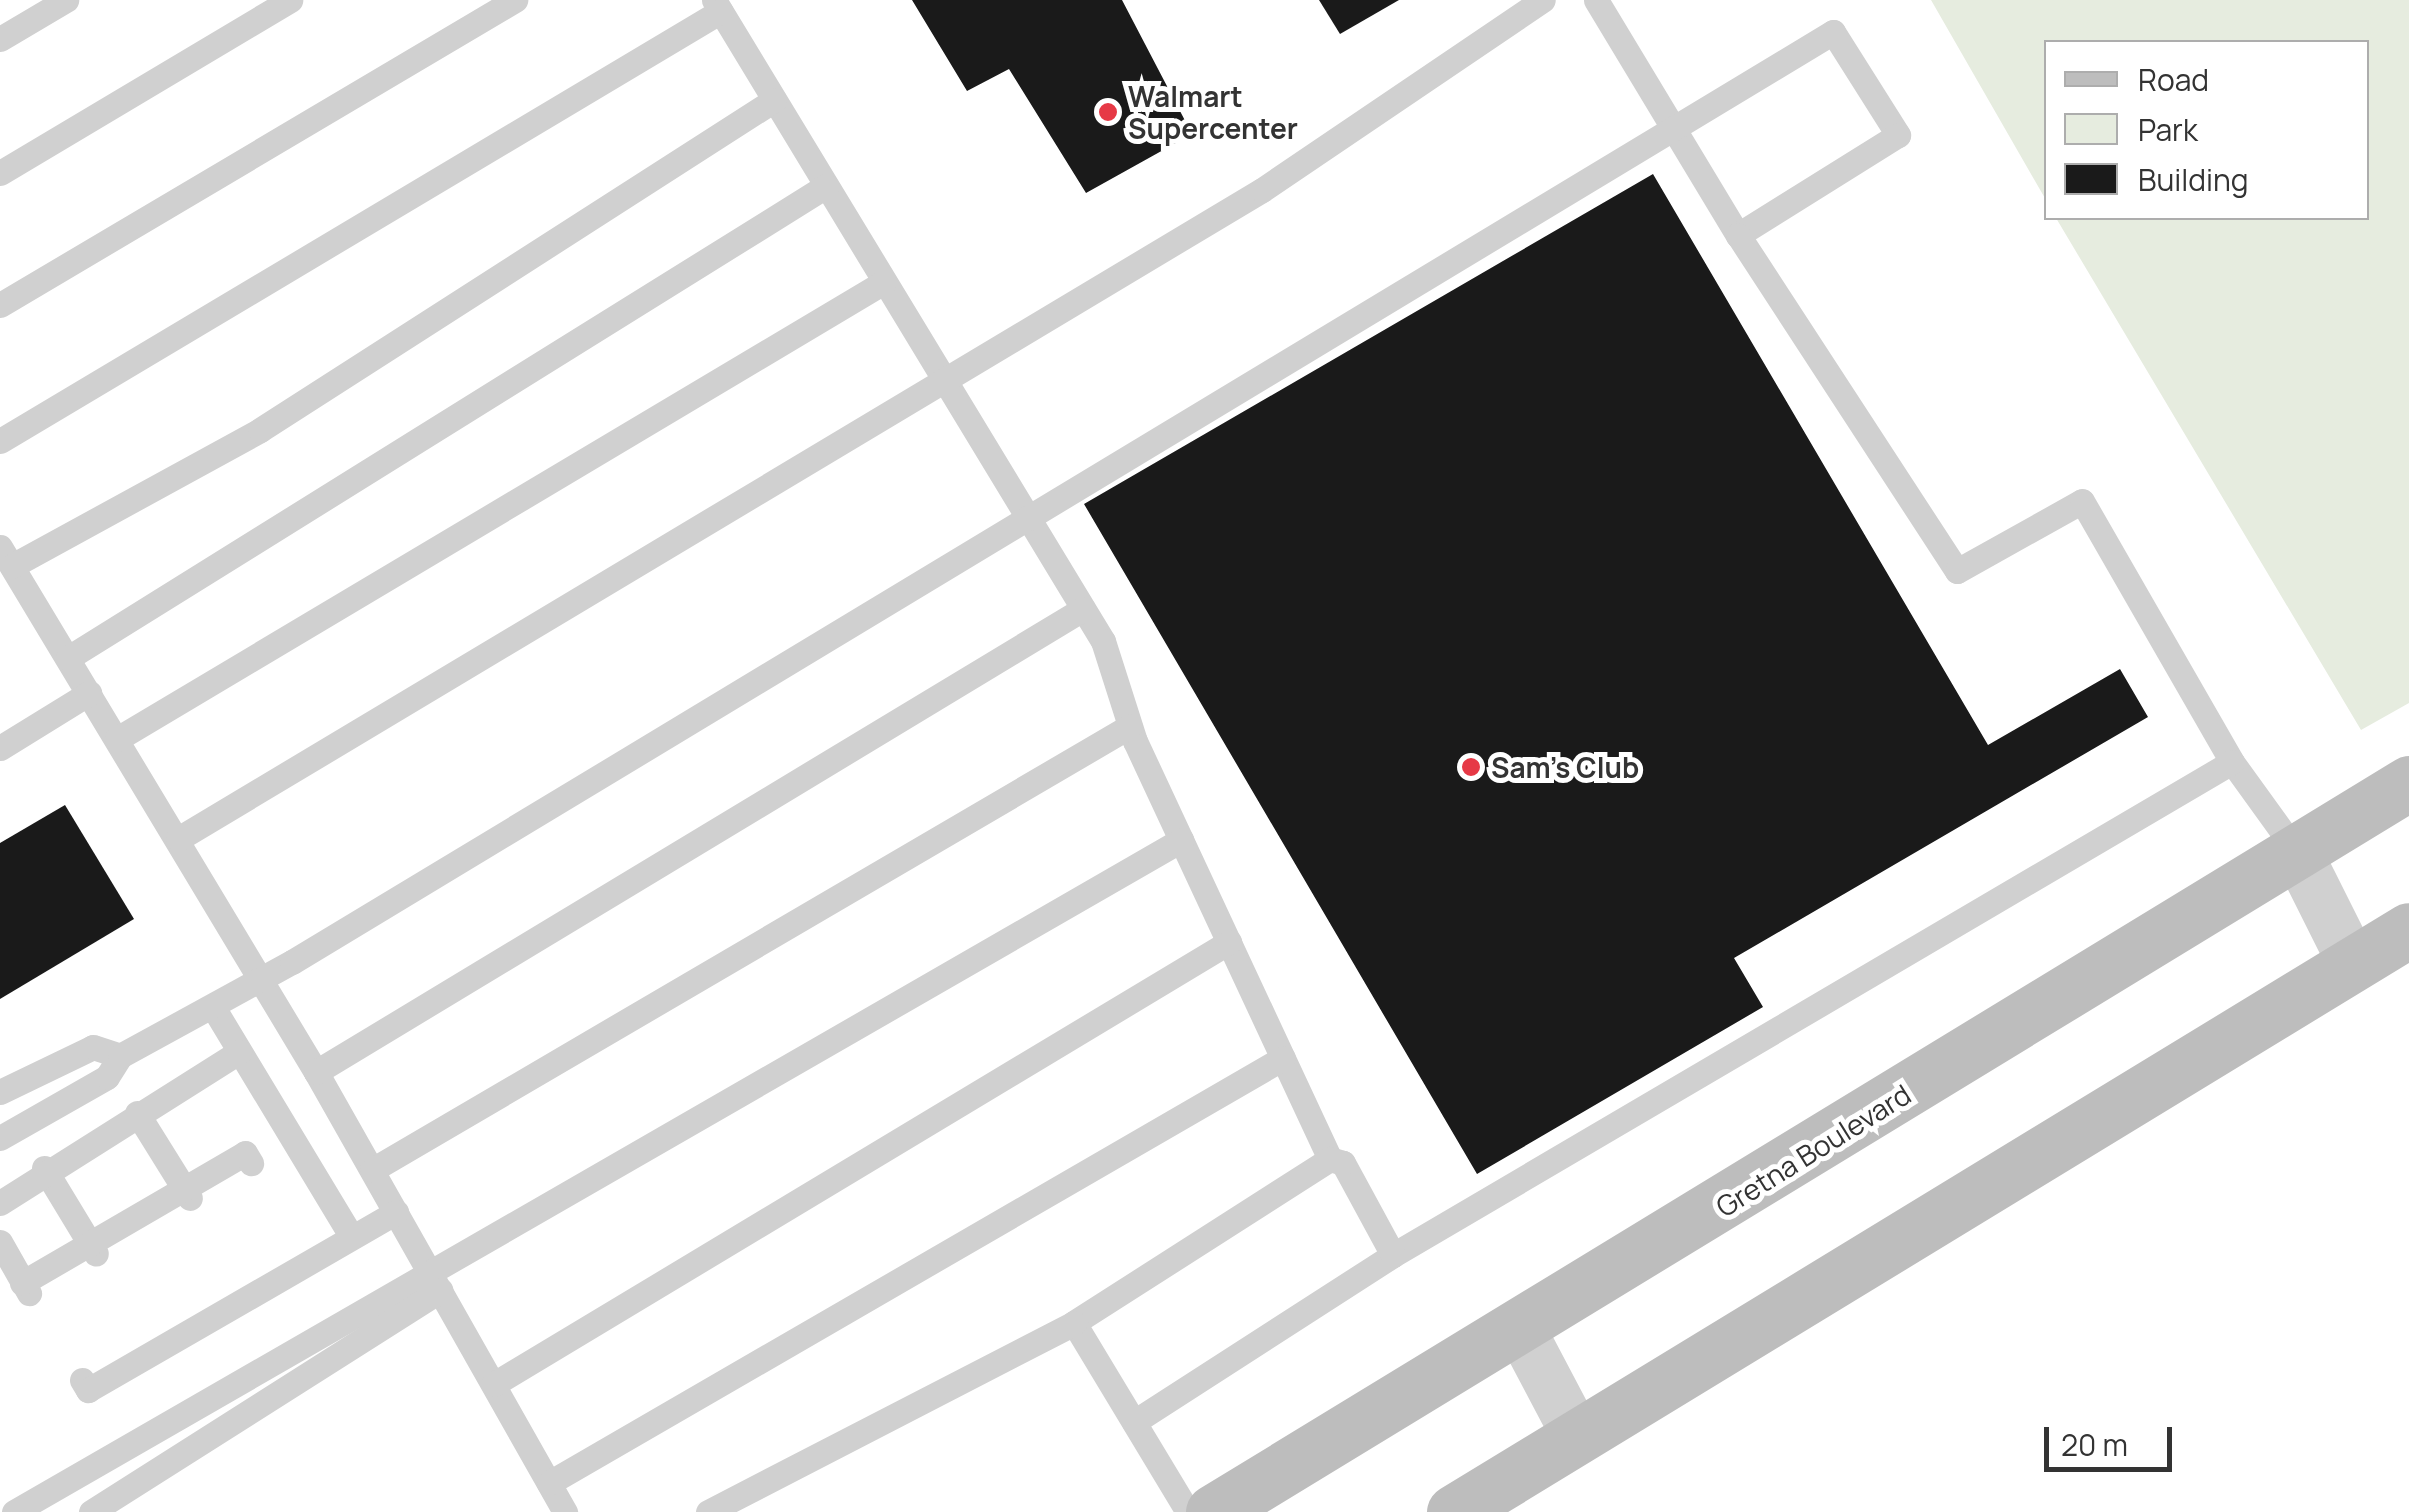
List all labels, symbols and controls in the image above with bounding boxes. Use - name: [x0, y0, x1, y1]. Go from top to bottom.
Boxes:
- legend: [2044, 40, 2369, 220]
- text: Road: [2138, 59, 2209, 100]
- place label: Walmart Supercenter: [1128, 79, 1298, 145]
- marker: Walmart Supercenter: [1097, 101, 1119, 123]
- text: Park: [2138, 109, 2198, 150]
- text: Building: [2138, 159, 2249, 200]
- place label: Sam's Club: [1491, 750, 1639, 784]
- marker: Sam's Club: [1460, 756, 1482, 778]
- street label: Gretna Boulevard: [1710, 1077, 1916, 1223]
- scale bar: [2049, 1407, 2176, 1469]
- text: 20 m: [2061, 1424, 2128, 1465]

